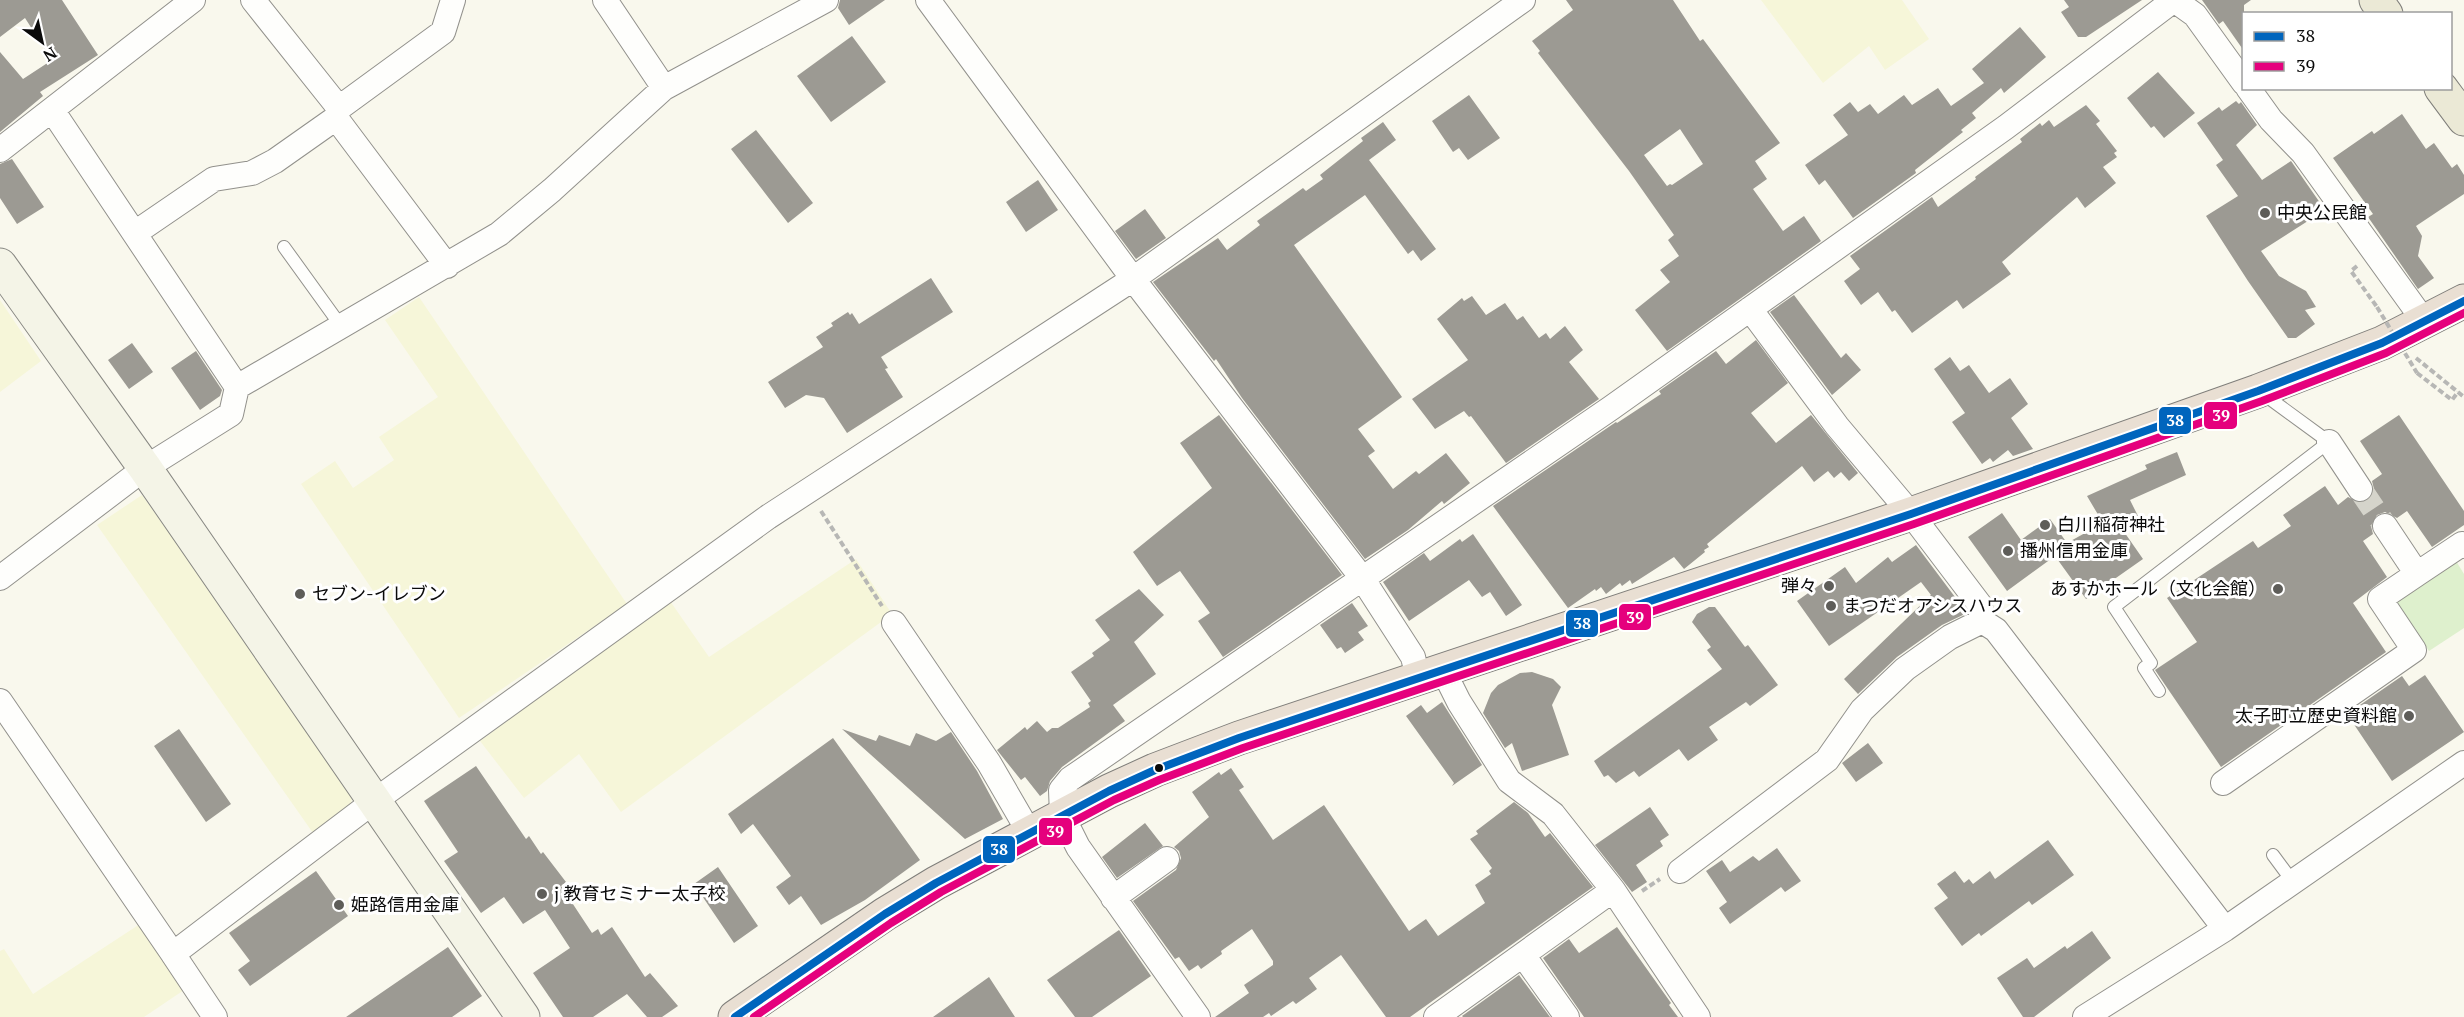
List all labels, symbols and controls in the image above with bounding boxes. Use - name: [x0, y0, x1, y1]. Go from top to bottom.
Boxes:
- north arrow: [12, 12, 72, 72]
- legend: [2242, 12, 2452, 90]
- text: 38: [2296, 23, 2315, 47]
- text: N: [39, 42, 61, 67]
- text: 39: [2296, 53, 2315, 77]
- place label: 中央公民館: [2277, 200, 2367, 224]
- marker: 中央公民館: [2258, 206, 2272, 220]
- line badge: 39: [2203, 401, 2238, 430]
- text: 39: [2212, 404, 2230, 426]
- line badge: 38: [2158, 406, 2192, 435]
- text: 38: [2166, 409, 2184, 431]
- place label: 白川稲荷神社: [2057, 512, 2165, 536]
- marker: 白川稲荷神社: [2038, 518, 2052, 532]
- place label: 播州信用金庫: [2020, 538, 2128, 562]
- marker: 播州信用金庫: [2001, 544, 2015, 558]
- place label: 弾々: [1781, 573, 1817, 597]
- place label: あすかホール（文化会館）: [2050, 576, 2266, 600]
- marker: 弾々: [1822, 579, 1836, 593]
- place label: セブン-イレブン: [312, 581, 446, 605]
- marker: あすかホール（文化会館）: [2271, 582, 2285, 596]
- marker: セブン-イレブン: [293, 587, 307, 601]
- place label: まつだオアシスハウス: [1843, 593, 2022, 617]
- marker: まつだオアシスハウス: [1824, 599, 1838, 613]
- line badge: 39: [1618, 603, 1652, 631]
- text: 39: [1626, 606, 1644, 628]
- line badge: 38: [1565, 609, 1599, 638]
- text: 38: [1573, 612, 1591, 634]
- place label: 太子町立歴史資料館: [2235, 703, 2397, 727]
- marker: 太子町立歴史資料館: [2402, 709, 2416, 723]
- unlabelled marker: [1153, 762, 1165, 774]
- line badge: 39: [1038, 817, 1073, 846]
- text: 39: [1046, 820, 1064, 842]
- line badge: 38: [982, 835, 1016, 864]
- text: 38: [990, 838, 1008, 860]
- place label: j 教育セミナー太子校: [554, 881, 726, 905]
- marker: j 教育セミナー太子校: [535, 887, 549, 901]
- place label: 姫路信用金庫: [351, 892, 459, 916]
- marker: 姫路信用金庫: [332, 898, 346, 912]

